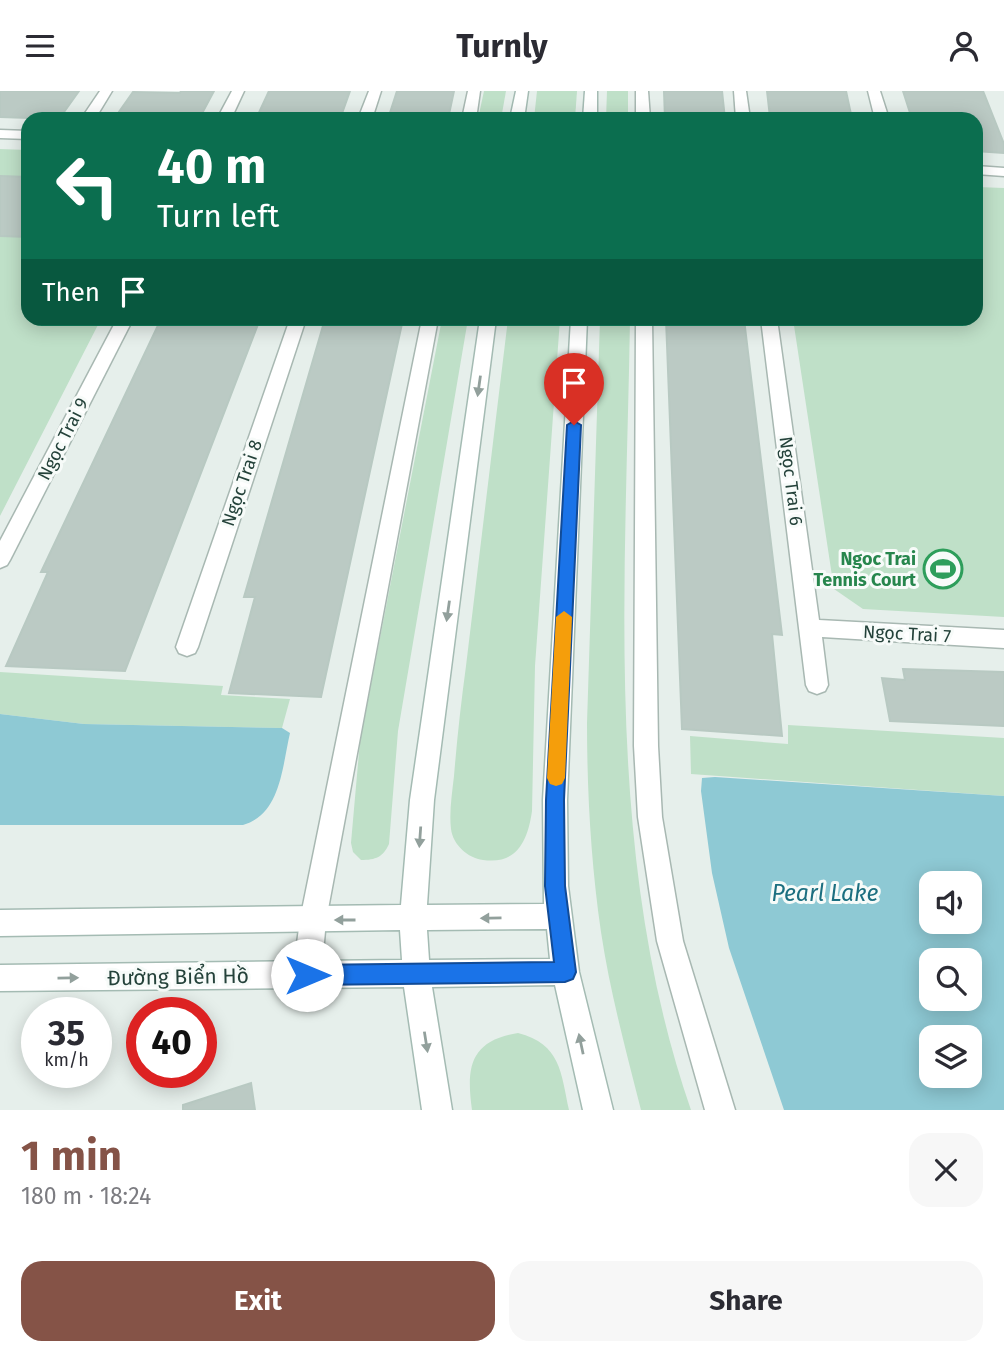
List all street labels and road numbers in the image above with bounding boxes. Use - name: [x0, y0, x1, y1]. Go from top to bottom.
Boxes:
- street label: Ngọc Trai 9: [33, 394, 93, 484]
- street label: Ngọc Trai 6: [775, 435, 807, 527]
- street label: Ngọc Trai 8: [217, 437, 267, 529]
- street label: Ngọc Trai 7: [863, 621, 952, 647]
- street label: Đường Biển Hồ: [107, 962, 249, 991]

